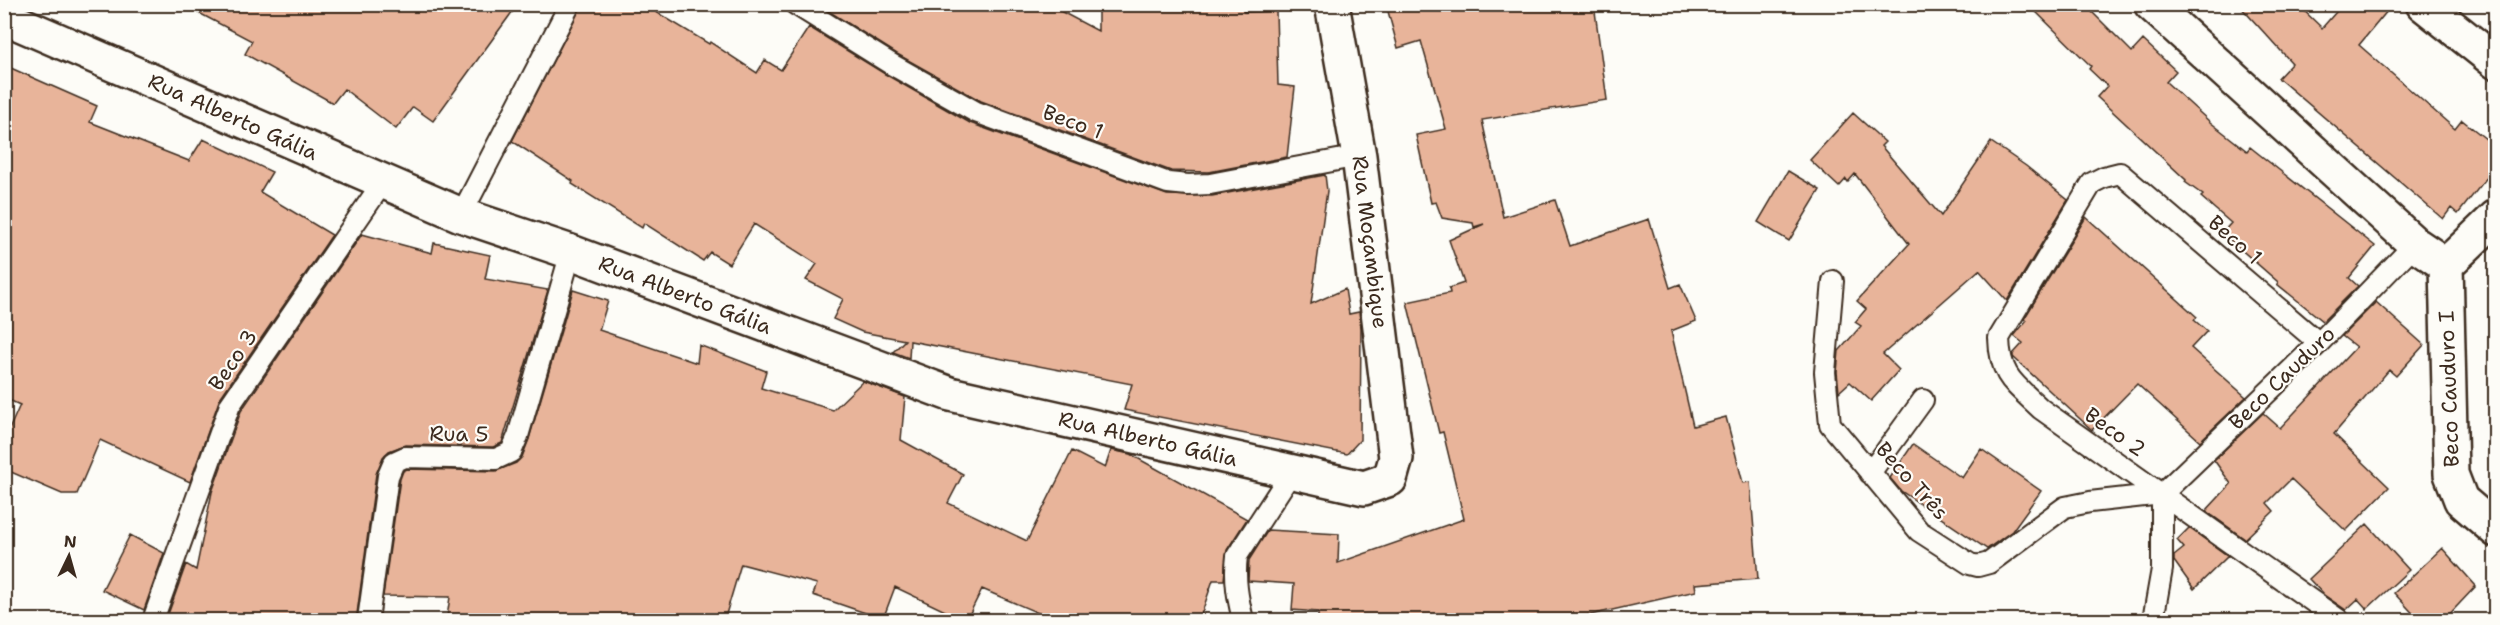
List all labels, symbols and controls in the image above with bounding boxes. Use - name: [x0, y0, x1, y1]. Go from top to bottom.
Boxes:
- street label: Rua Alberto Gália: [144, 67, 322, 167]
- street label: Beco 1: [1039, 98, 1107, 146]
- street label: Rua Moçambique: [1345, 154, 1395, 330]
- street label: Beco 1: [2202, 209, 2268, 271]
- street label: Rua Alberto Gália: [595, 249, 775, 341]
- street label: Beco Cauduro I: [2432, 310, 2466, 468]
- street label: Beco Cauduro: [2223, 320, 2341, 436]
- street label: Beco 3: [202, 324, 264, 396]
- street label: Beco 2: [2079, 401, 2151, 463]
- street label: Rua Alberto Gália: [1056, 405, 1240, 473]
- street label: Rua 5: [429, 419, 489, 449]
- street label: Beco Três: [1870, 436, 1954, 526]
- north arrow: [39, 526, 99, 586]
- text: N: [63, 531, 77, 553]

